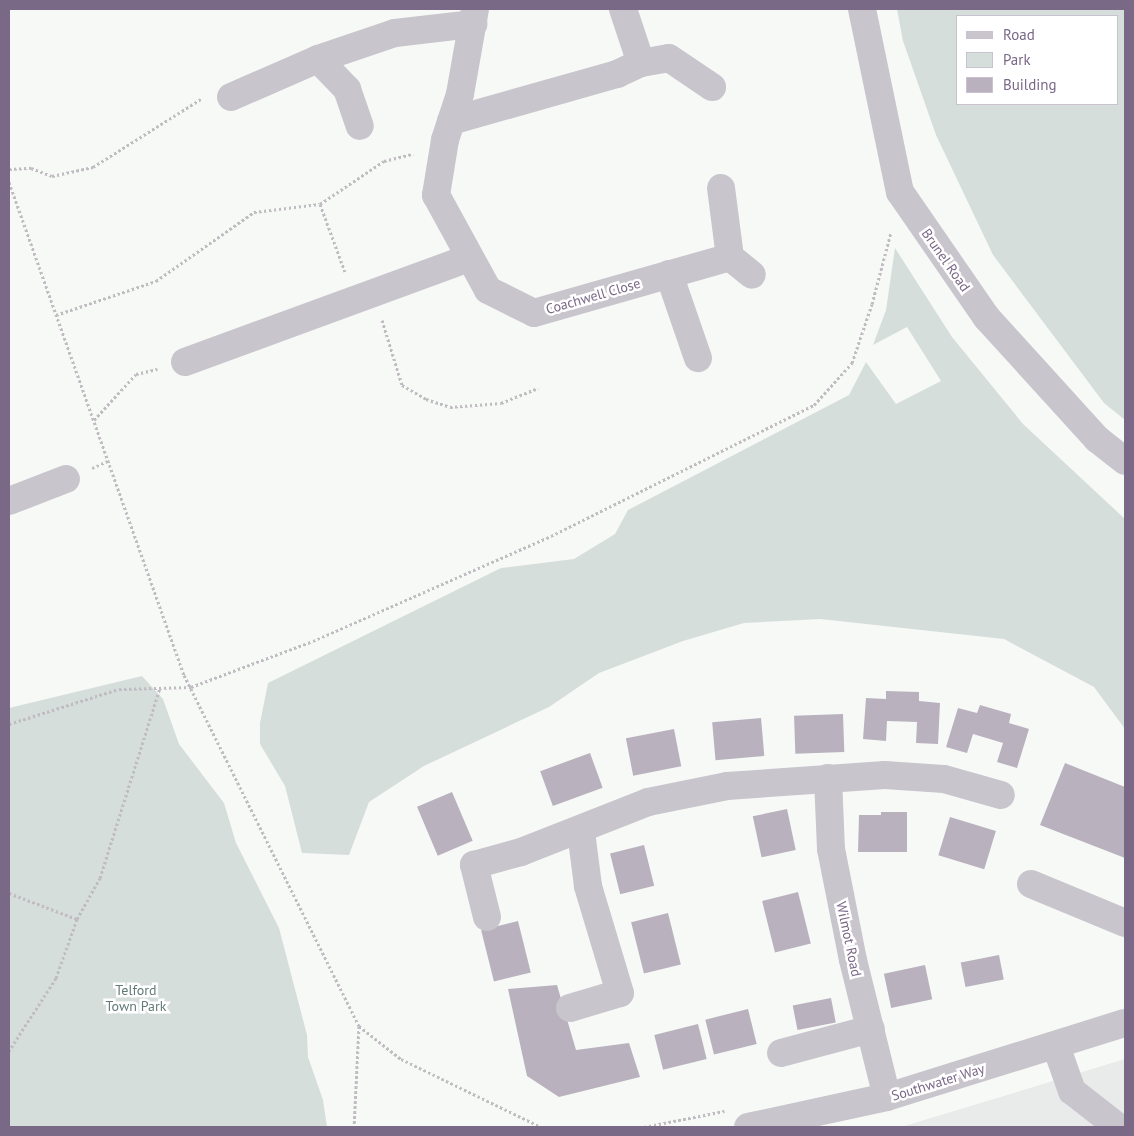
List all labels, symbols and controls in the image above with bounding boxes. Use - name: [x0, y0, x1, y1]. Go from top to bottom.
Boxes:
- legend: [956, 15, 1119, 105]
- text: Road: [1003, 25, 1035, 44]
- text: Park: [1003, 50, 1031, 69]
- text: Building: [1003, 75, 1057, 94]
- street label: Brunel Road: [918, 225, 974, 295]
- street label: Coachwell Close: [544, 274, 642, 318]
- street label: Wilmot Road: [833, 900, 865, 978]
- park label: Telford Town Park: [106, 982, 166, 1014]
- street label: Southwater Way: [889, 1060, 987, 1104]

